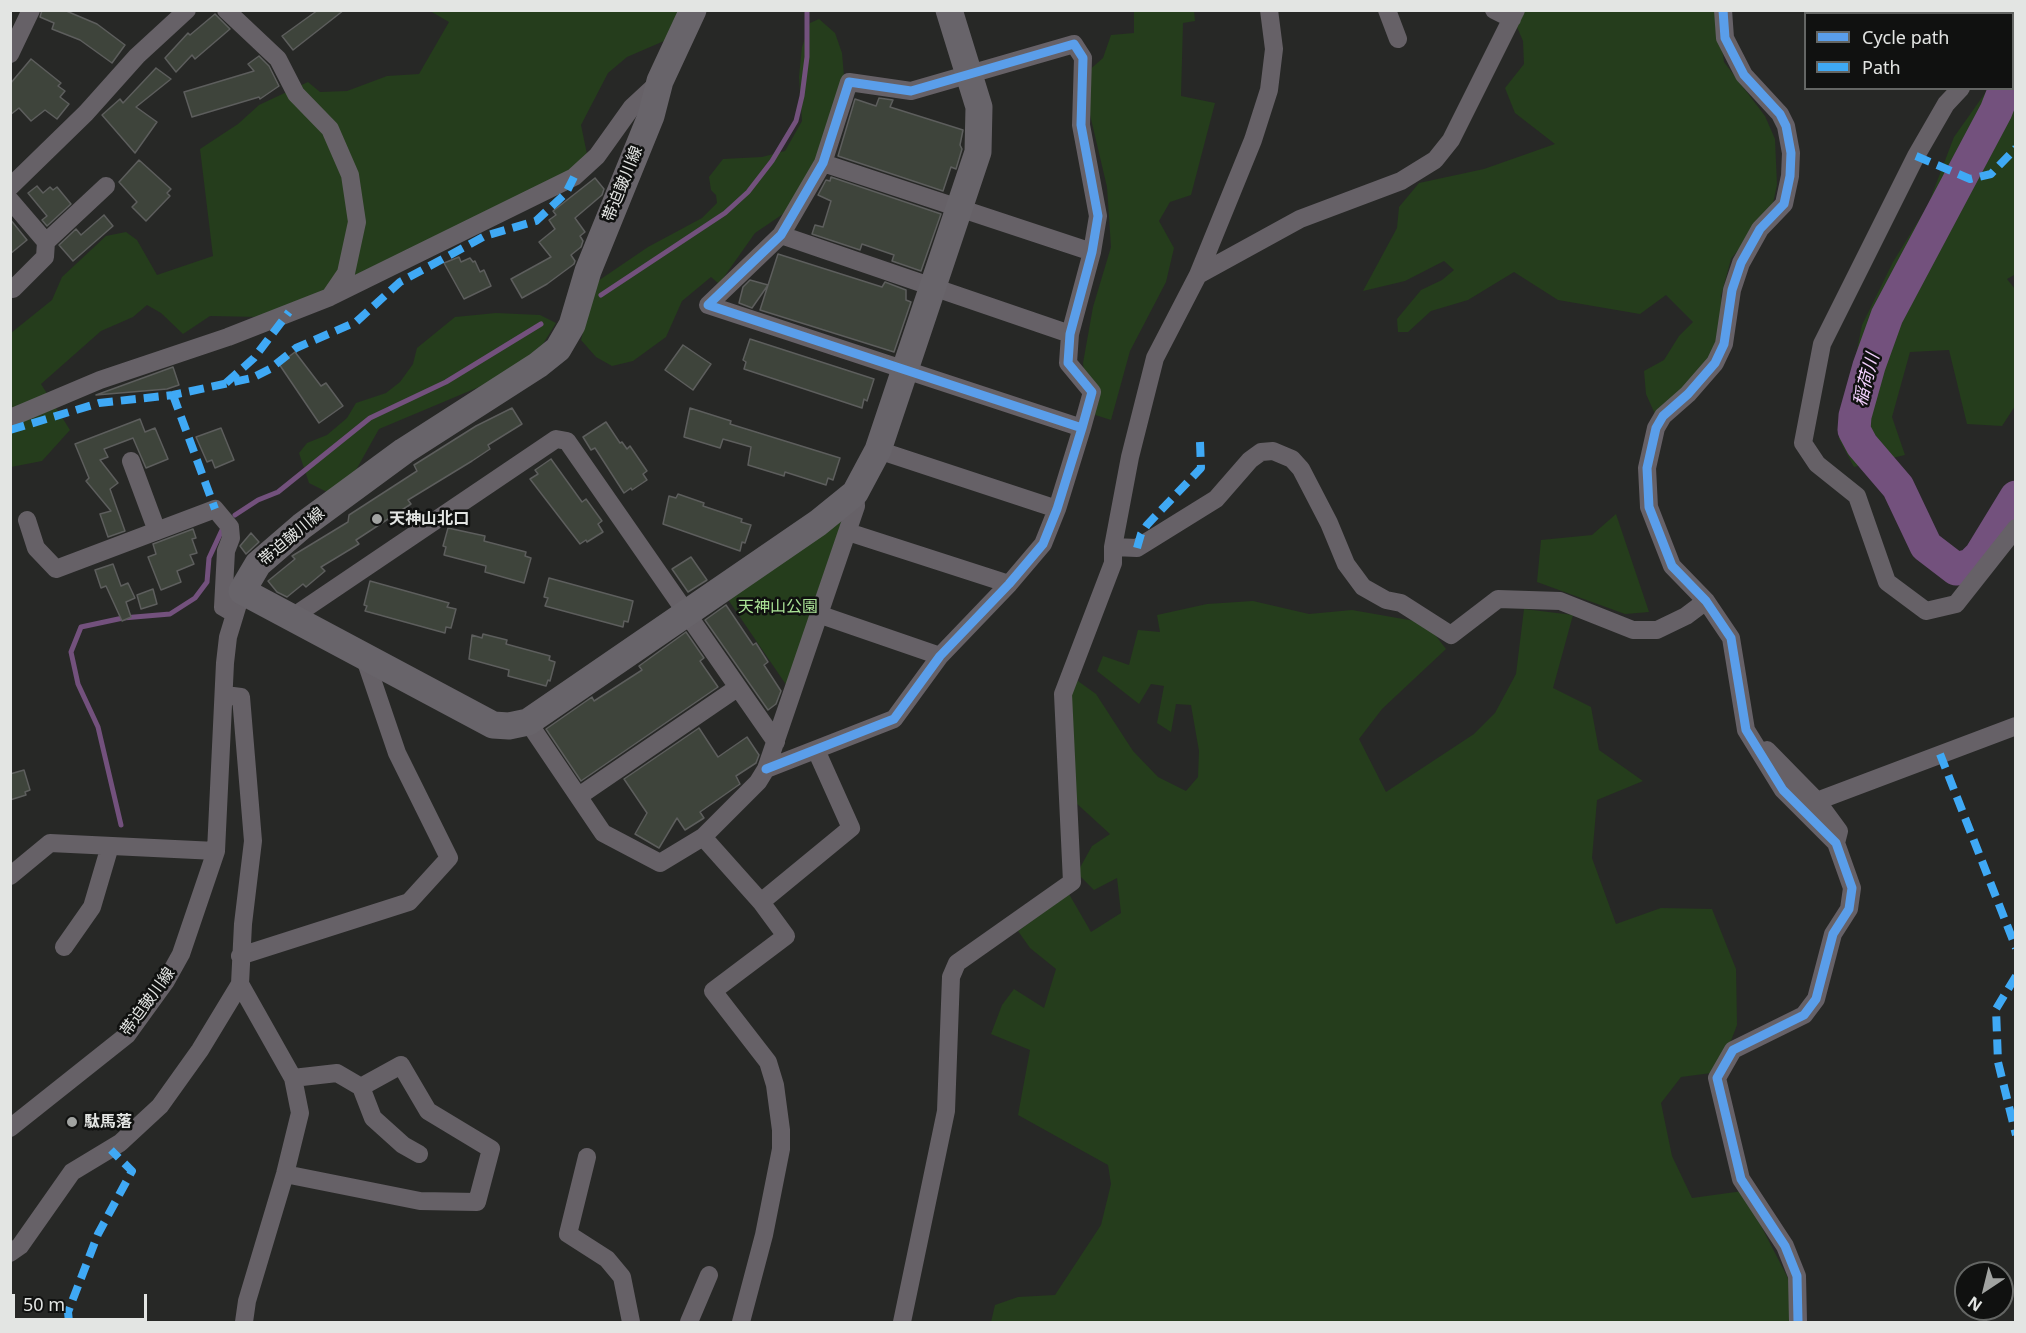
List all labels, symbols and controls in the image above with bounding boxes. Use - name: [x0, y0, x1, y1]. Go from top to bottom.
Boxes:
- legend: [1804, 12, 2014, 90]
- text: Cycle path: [1862, 25, 1949, 49]
- text: Path: [1862, 55, 1901, 79]
- street label: 帯迫皷川線: [599, 143, 647, 225]
- water label: 稲荷川: [1850, 351, 1884, 409]
- street label: 帯迫皷川線: [255, 504, 329, 570]
- place label: 天神山北口: [389, 509, 469, 529]
- marker: 天神山北口: [370, 512, 384, 526]
- park label: 天神山公園: [738, 597, 818, 617]
- street label: 帯迫皷川線: [117, 964, 179, 1040]
- place label: 駄馬落: [84, 1112, 132, 1132]
- marker: 駄馬落: [65, 1115, 79, 1129]
- north arrow: [1954, 1261, 2014, 1321]
- scale bar: [15, 1282, 150, 1320]
- text: N: [1963, 1291, 1986, 1317]
- text: 50 m: [23, 1292, 65, 1316]

